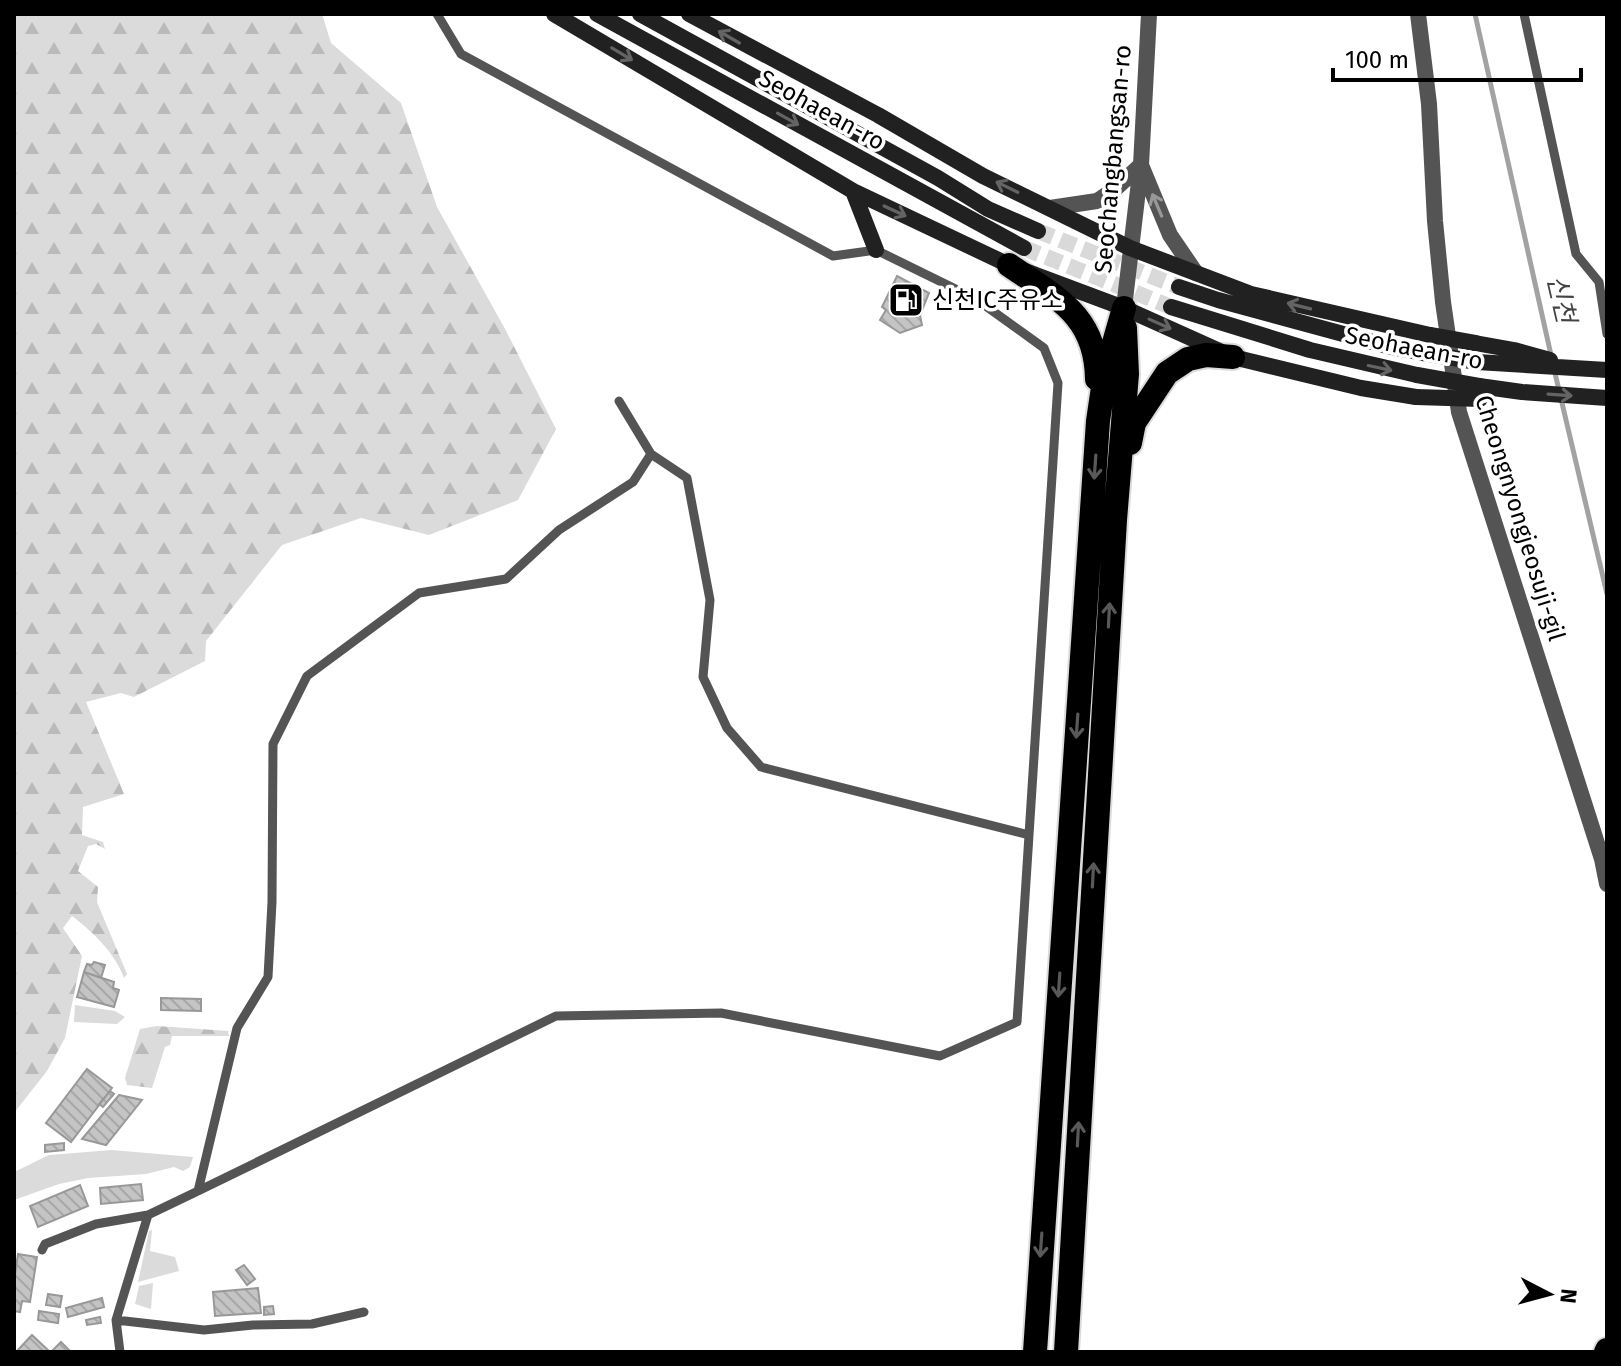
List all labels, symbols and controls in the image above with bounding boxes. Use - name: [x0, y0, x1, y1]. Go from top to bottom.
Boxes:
- one-way arrow: [718, 29, 741, 45]
- scale bar: [1333, 32, 1581, 82]
- street label: Seochangbangsan-ro: [1089, 44, 1137, 274]
- one-way arrow: [610, 46, 633, 62]
- text: 100 m: [1345, 46, 1409, 74]
- street label: Seohaean-ro: [754, 64, 890, 156]
- one-way arrow: [776, 112, 799, 128]
- one-way arrow: [996, 179, 1019, 194]
- one-way arrow: [1149, 194, 1164, 218]
- one-way arrow: [883, 204, 907, 219]
- water label: 신천: [1541, 272, 1582, 329]
- fuel station icon: 신천IC주유소: [887, 281, 925, 319]
- place label: 신천IC주유소: [932, 286, 1063, 314]
- one-way arrow: [1287, 297, 1313, 312]
- one-way arrow: [1148, 317, 1172, 332]
- street label: Seohaean-ro: [1343, 321, 1485, 375]
- one-way arrow: [1367, 361, 1393, 376]
- one-way arrow: [1546, 388, 1573, 403]
- street label: Cheongnyongjeosuji-gil: [1469, 392, 1571, 644]
- one-way arrow: [1087, 453, 1102, 480]
- one-way arrow: [1102, 602, 1117, 629]
- one-way arrow: [1069, 712, 1084, 739]
- one-way arrow: [1086, 862, 1101, 889]
- one-way arrow: [1051, 971, 1066, 998]
- one-way arrow: [1070, 1121, 1085, 1148]
- one-way arrow: [1033, 1231, 1048, 1258]
- north arrow: [1509, 1254, 1589, 1334]
- text: N: [1554, 1287, 1583, 1305]

